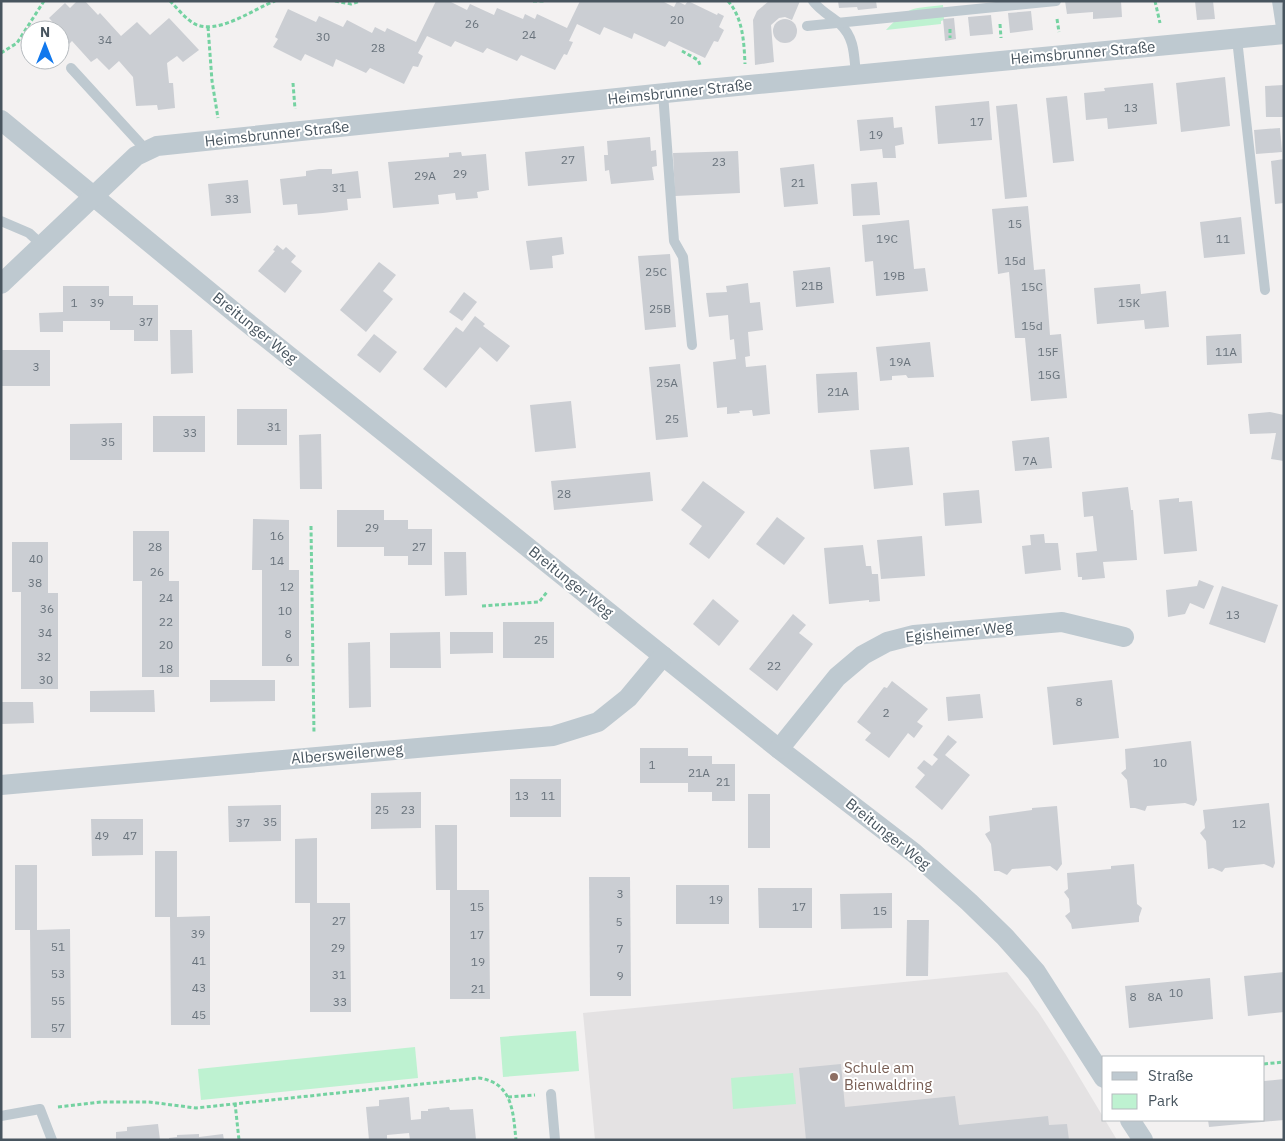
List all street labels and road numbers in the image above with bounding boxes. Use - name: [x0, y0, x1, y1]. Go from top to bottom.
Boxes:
- street label: Heimsbrunner Straße: [1010, 37, 1156, 68]
- street label: Heimsbrunner Straße: [607, 74, 753, 109]
- street label: Heimsbrunner Straße: [204, 116, 350, 151]
- street label: Breitunger Weg: [209, 288, 302, 368]
- street label: Breitunger Weg: [525, 542, 618, 622]
- street label: Egisheimer Weg: [904, 616, 1014, 647]
- street label: Albersweilerweg: [290, 739, 404, 768]
- street label: Breitunger Weg: [842, 794, 935, 874]

